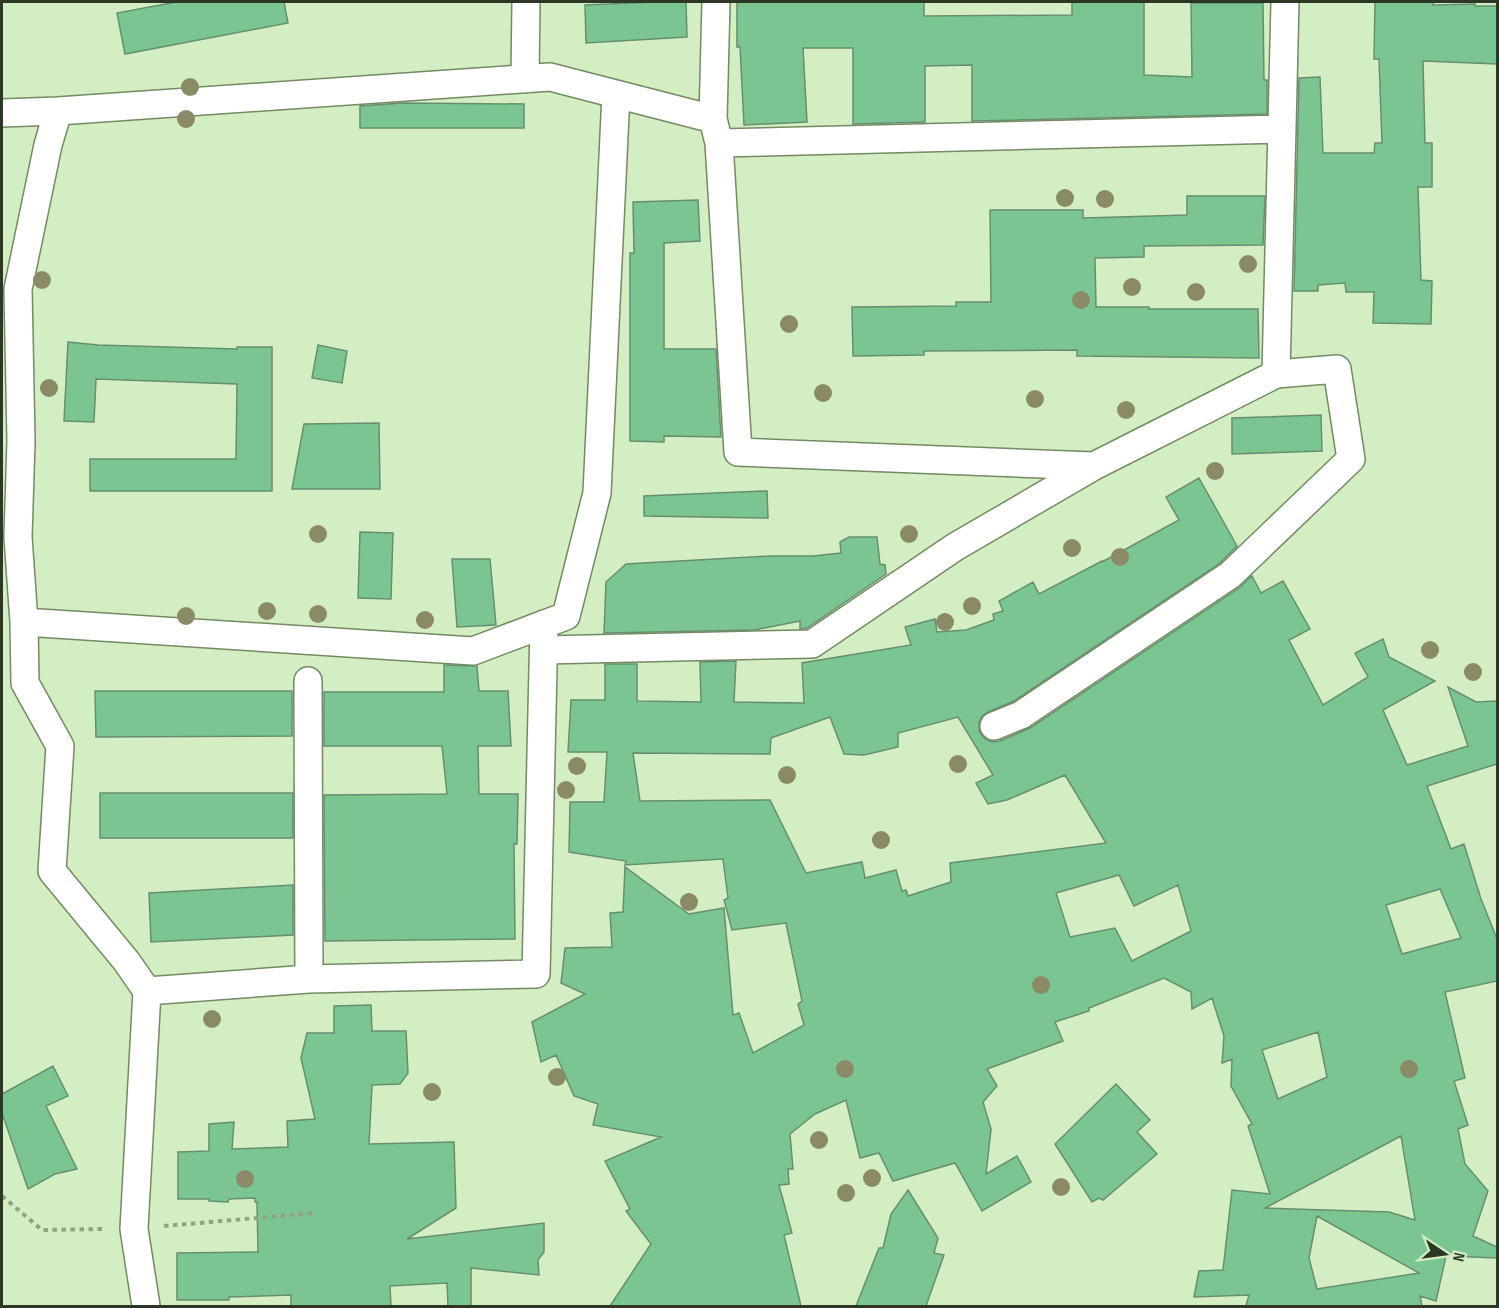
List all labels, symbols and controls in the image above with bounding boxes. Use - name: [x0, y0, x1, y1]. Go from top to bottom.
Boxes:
- north arrow: [1415, 1224, 1475, 1284]
- text: N: [1448, 1251, 1468, 1263]

